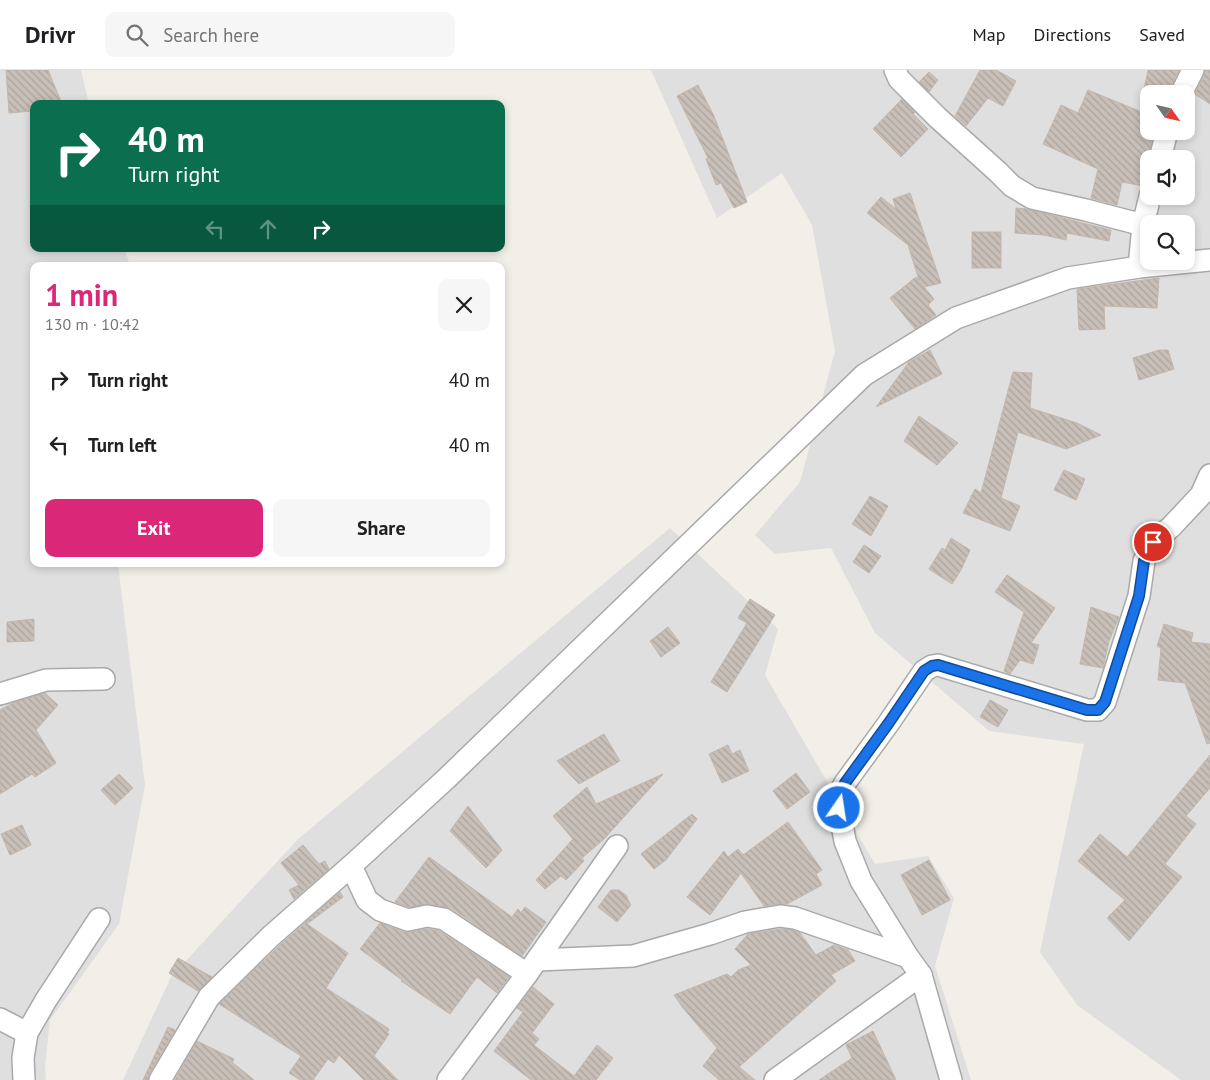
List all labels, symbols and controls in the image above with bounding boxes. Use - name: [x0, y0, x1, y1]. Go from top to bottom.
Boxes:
- search box: [105, 12, 455, 57]
- text: Drivr: [25, 19, 75, 50]
- icon: search: [123, 21, 151, 49]
- text: Search here: [163, 23, 259, 47]
- text: Map: [973, 23, 1005, 46]
- text: Directions: [1033, 23, 1111, 46]
- text: Saved: [1139, 23, 1185, 46]
- north arrow: [1140, 85, 1195, 140]
- map controls: [1140, 85, 1195, 270]
- text: 40 m: [128, 116, 205, 162]
- icon: right: [45, 120, 110, 185]
- button: sound: [1140, 150, 1195, 205]
- text: Turn right: [128, 160, 220, 188]
- icon: left: [201, 215, 229, 243]
- icon: ahead: [254, 215, 282, 243]
- icon: right: [307, 215, 335, 243]
- button: search: [1140, 215, 1195, 270]
- text: 1 min: [45, 275, 118, 314]
- button: close: [438, 279, 490, 331]
- text: 130 m · 10:42: [45, 314, 140, 334]
- icon: right: [45, 366, 73, 394]
- text: Turn right: [88, 368, 168, 392]
- text: 40 m: [449, 368, 490, 392]
- icon: left: [45, 431, 73, 459]
- text: Turn left: [88, 433, 157, 457]
- text: 40 m: [449, 433, 490, 457]
- button: Exit: [45, 499, 263, 557]
- button: Share: [273, 499, 490, 557]
- pin: [1132, 521, 1174, 563]
- icon: arrive: [1139, 528, 1167, 556]
- position arrow: [812, 781, 864, 833]

